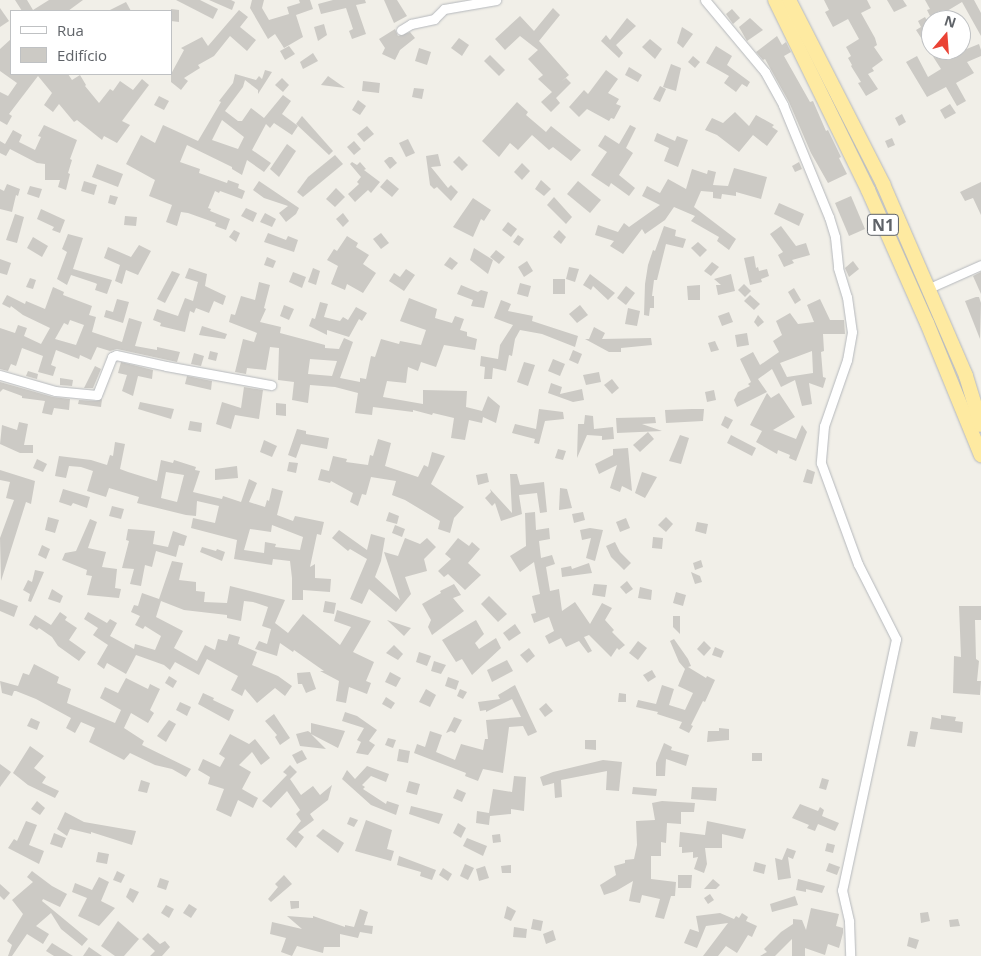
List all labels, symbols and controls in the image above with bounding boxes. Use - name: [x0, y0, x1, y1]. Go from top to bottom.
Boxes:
- legend: [10, 10, 172, 75]
- north arrow: [921, 10, 971, 60]
- text: N: [942, 10, 959, 32]
- text: Rua: [57, 20, 84, 40]
- text: Edifício: [57, 45, 107, 65]
- road number: N1: [867, 212, 899, 238]

